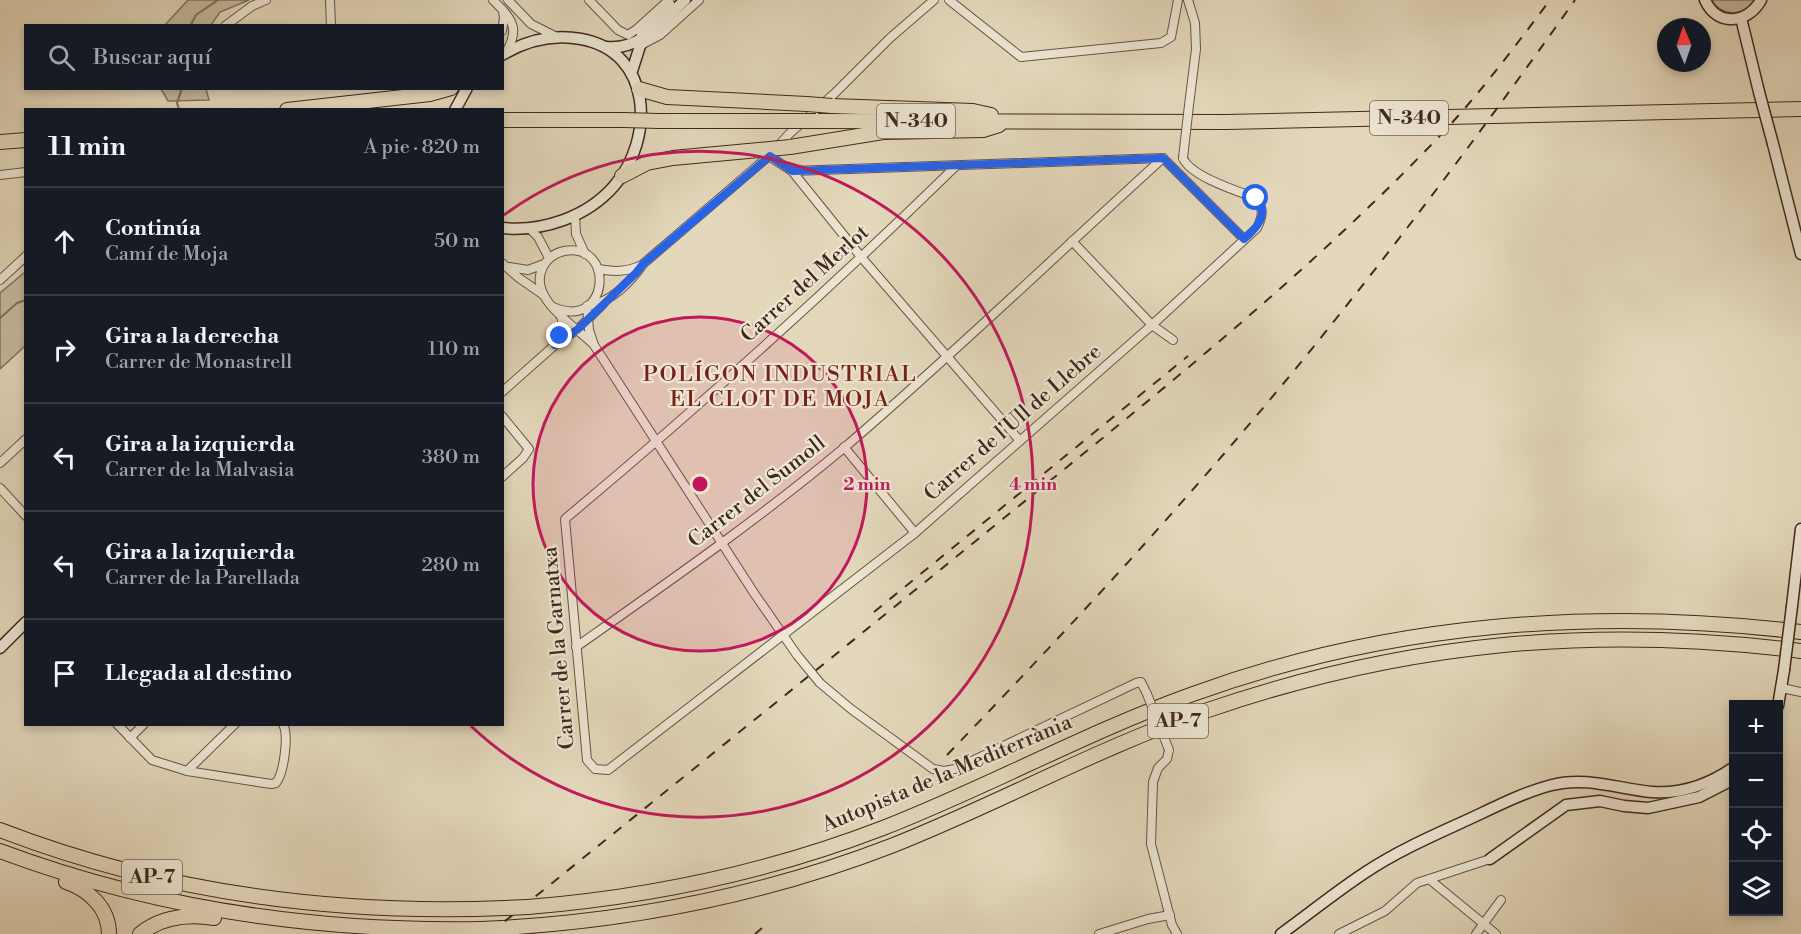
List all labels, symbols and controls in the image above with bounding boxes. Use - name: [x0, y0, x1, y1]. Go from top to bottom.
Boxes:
- north arrow: [1657, 18, 1711, 72]
- search box: [24, 24, 504, 90]
- icon: search: [45, 41, 78, 74]
- text: Buscar aquí: [93, 44, 211, 71]
- road number: N-340: [1370, 101, 1448, 135]
- road number: N-340: [877, 104, 955, 138]
- text: 11 min: [48, 131, 126, 163]
- text: A pie · 820 m: [364, 135, 480, 160]
- route start: [1242, 184, 1268, 210]
- text: Continúa: [105, 215, 201, 242]
- street label: Carrer del Merlot: [735, 219, 875, 348]
- icon: ahead: [48, 225, 81, 258]
- text: 50 m: [434, 229, 480, 254]
- text: Camí de Moja: [105, 242, 228, 267]
- route end: [546, 322, 572, 348]
- text: Gira a la derecha: [105, 323, 279, 350]
- icon: right: [48, 333, 81, 366]
- text: 110 m: [428, 337, 480, 362]
- street label: Carrer de l'Ull de Llebre: [919, 339, 1107, 507]
- text: Carrer de Monastrell: [105, 350, 292, 375]
- district label: POLÍGON INDUSTRIAL EL CLOT DE MOJA: [643, 360, 917, 413]
- street label: Carrer del Sumoll: [683, 430, 831, 554]
- text: Gira a la izquierda: [105, 431, 295, 458]
- icon: left: [48, 441, 81, 474]
- text: 380 m: [422, 445, 480, 470]
- text: Carrer de la Malvasia: [105, 458, 294, 483]
- text: 2 min: [843, 473, 891, 496]
- text: 4 min: [1009, 473, 1057, 496]
- centre of rings: [690, 474, 710, 494]
- text: Gira a la izquierda: [105, 539, 295, 566]
- street label: Carrer de la Garnatxa: [537, 545, 581, 750]
- icon: left: [48, 549, 81, 582]
- text: 280 m: [421, 553, 480, 578]
- text: Carrer de la Parellada: [105, 566, 300, 591]
- icon: arrive: [48, 657, 81, 690]
- text: Llegada al destino: [105, 660, 292, 687]
- map controls: [1729, 700, 1783, 916]
- button: +: [1729, 700, 1783, 754]
- road number: AP-7: [1148, 704, 1208, 738]
- street label: Autopista de la Mediterrània: [817, 709, 1076, 839]
- button: −: [1729, 754, 1783, 808]
- button: locate: [1729, 808, 1783, 862]
- road number: AP-7: [122, 860, 182, 894]
- button: layers: [1729, 862, 1783, 916]

